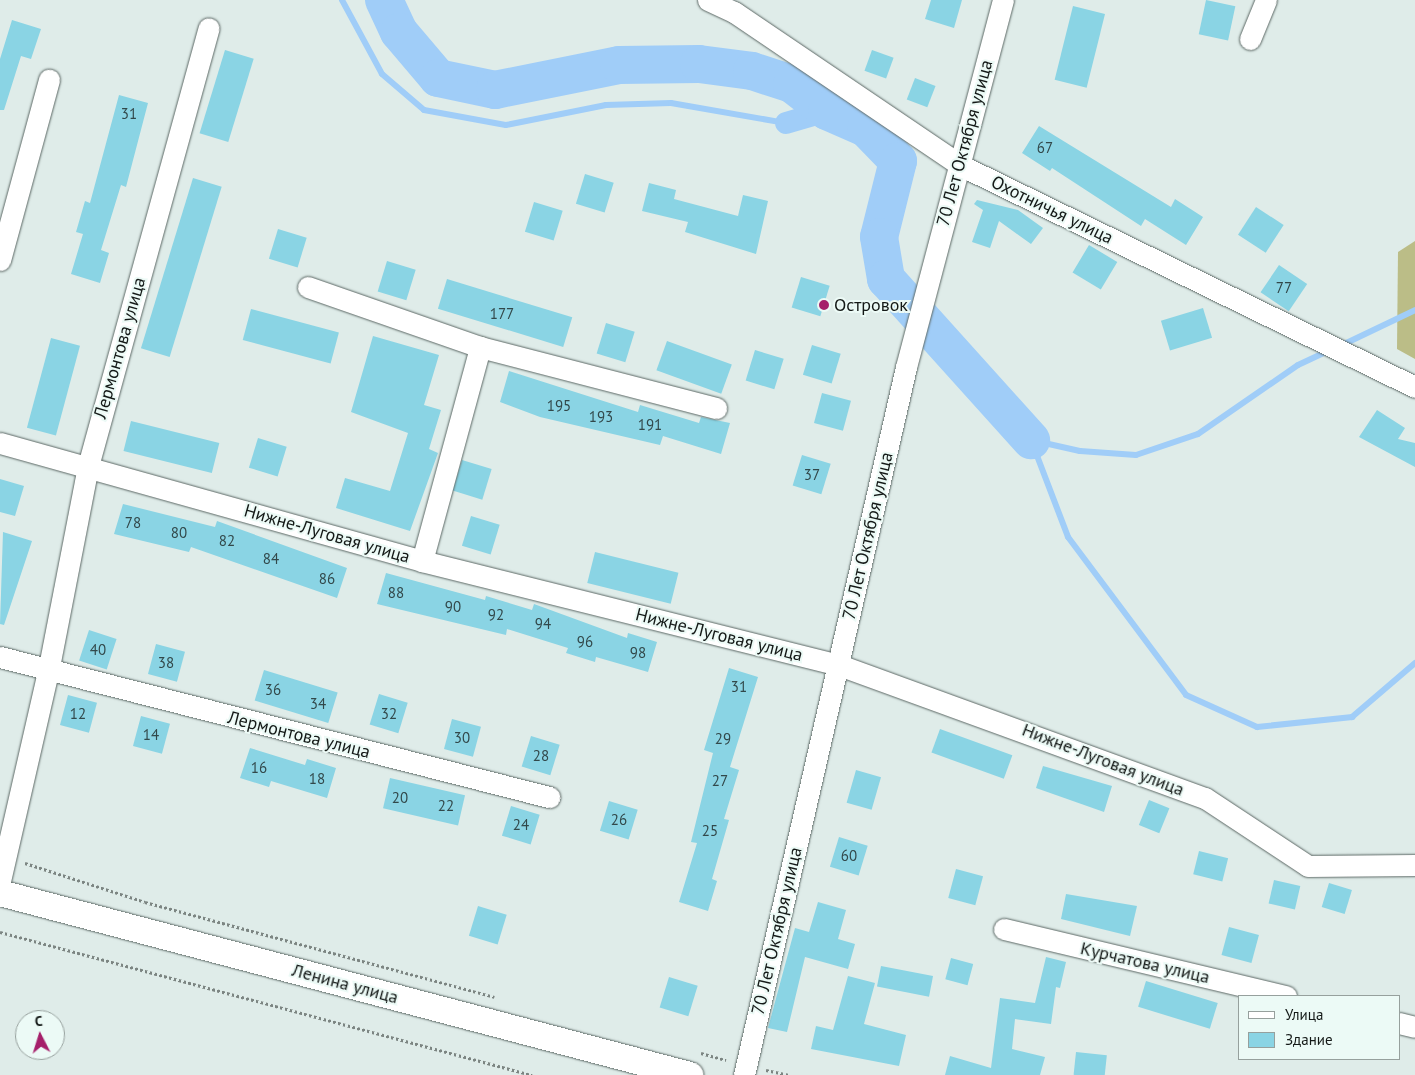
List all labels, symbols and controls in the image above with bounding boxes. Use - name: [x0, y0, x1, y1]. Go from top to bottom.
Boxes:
- street label: 70 Лет Октября улица: [932, 57, 998, 229]
- house number: 31: [121, 105, 137, 123]
- house number: 67: [1037, 139, 1053, 157]
- street label: Охотничья улица: [987, 171, 1117, 249]
- street label: Лермонтова улица: [89, 275, 151, 421]
- house number: 77: [1276, 279, 1292, 297]
- place label: Островок: [834, 294, 908, 316]
- marker: Островок: [818, 299, 830, 311]
- house number: 177: [490, 305, 514, 323]
- house number: 195: [547, 397, 571, 415]
- house number: 193: [589, 408, 613, 426]
- house number: 191: [638, 416, 662, 434]
- street label: 70 Лет Октября улица: [838, 450, 898, 622]
- house number: 37: [804, 466, 820, 484]
- street label: Нижне-Луговая улица: [242, 500, 412, 568]
- house number: 78: [125, 514, 141, 532]
- house number: 80: [171, 524, 187, 542]
- house number: 82: [219, 532, 235, 550]
- house number: 84: [263, 550, 279, 568]
- house number: 86: [319, 570, 335, 588]
- house number: 88: [388, 584, 404, 602]
- house number: 90: [445, 598, 461, 616]
- street label: Нижне-Луговая улица: [633, 604, 805, 666]
- house number: 92: [488, 606, 504, 624]
- house number: 94: [535, 615, 551, 633]
- house number: 96: [577, 633, 593, 651]
- house number: 40: [90, 641, 106, 659]
- house number: 98: [630, 644, 646, 662]
- house number: 38: [158, 654, 174, 672]
- house number: 31: [731, 678, 747, 696]
- house number: 36: [265, 681, 281, 699]
- house number: 34: [310, 695, 326, 713]
- house number: 12: [70, 705, 86, 723]
- house number: 32: [381, 705, 397, 723]
- street label: Лермонтова улица: [225, 707, 373, 763]
- street label: Нижне-Луговая улица: [1019, 719, 1187, 801]
- house number: 14: [143, 726, 159, 744]
- house number: 30: [454, 729, 470, 747]
- house number: 29: [715, 730, 731, 748]
- house number: 28: [533, 747, 549, 765]
- house number: 16: [251, 759, 267, 777]
- house number: 18: [309, 770, 325, 788]
- house number: 27: [712, 772, 728, 790]
- house number: 20: [392, 789, 408, 807]
- house number: 22: [438, 797, 454, 815]
- house number: 26: [611, 811, 627, 829]
- house number: 24: [513, 816, 529, 834]
- house number: 25: [702, 822, 718, 840]
- street label: 70 Лет Октября улица: [747, 845, 807, 1017]
- house number: 60: [841, 847, 857, 865]
- street label: Курчатова улица: [1078, 938, 1212, 988]
- street label: Ленина улица: [289, 959, 401, 1009]
- legend: [1238, 995, 1400, 1060]
- text: Улица: [1285, 1005, 1323, 1024]
- north arrow: [15, 1010, 65, 1060]
- text: С: [34, 1012, 43, 1030]
- text: Здание: [1285, 1030, 1333, 1049]

